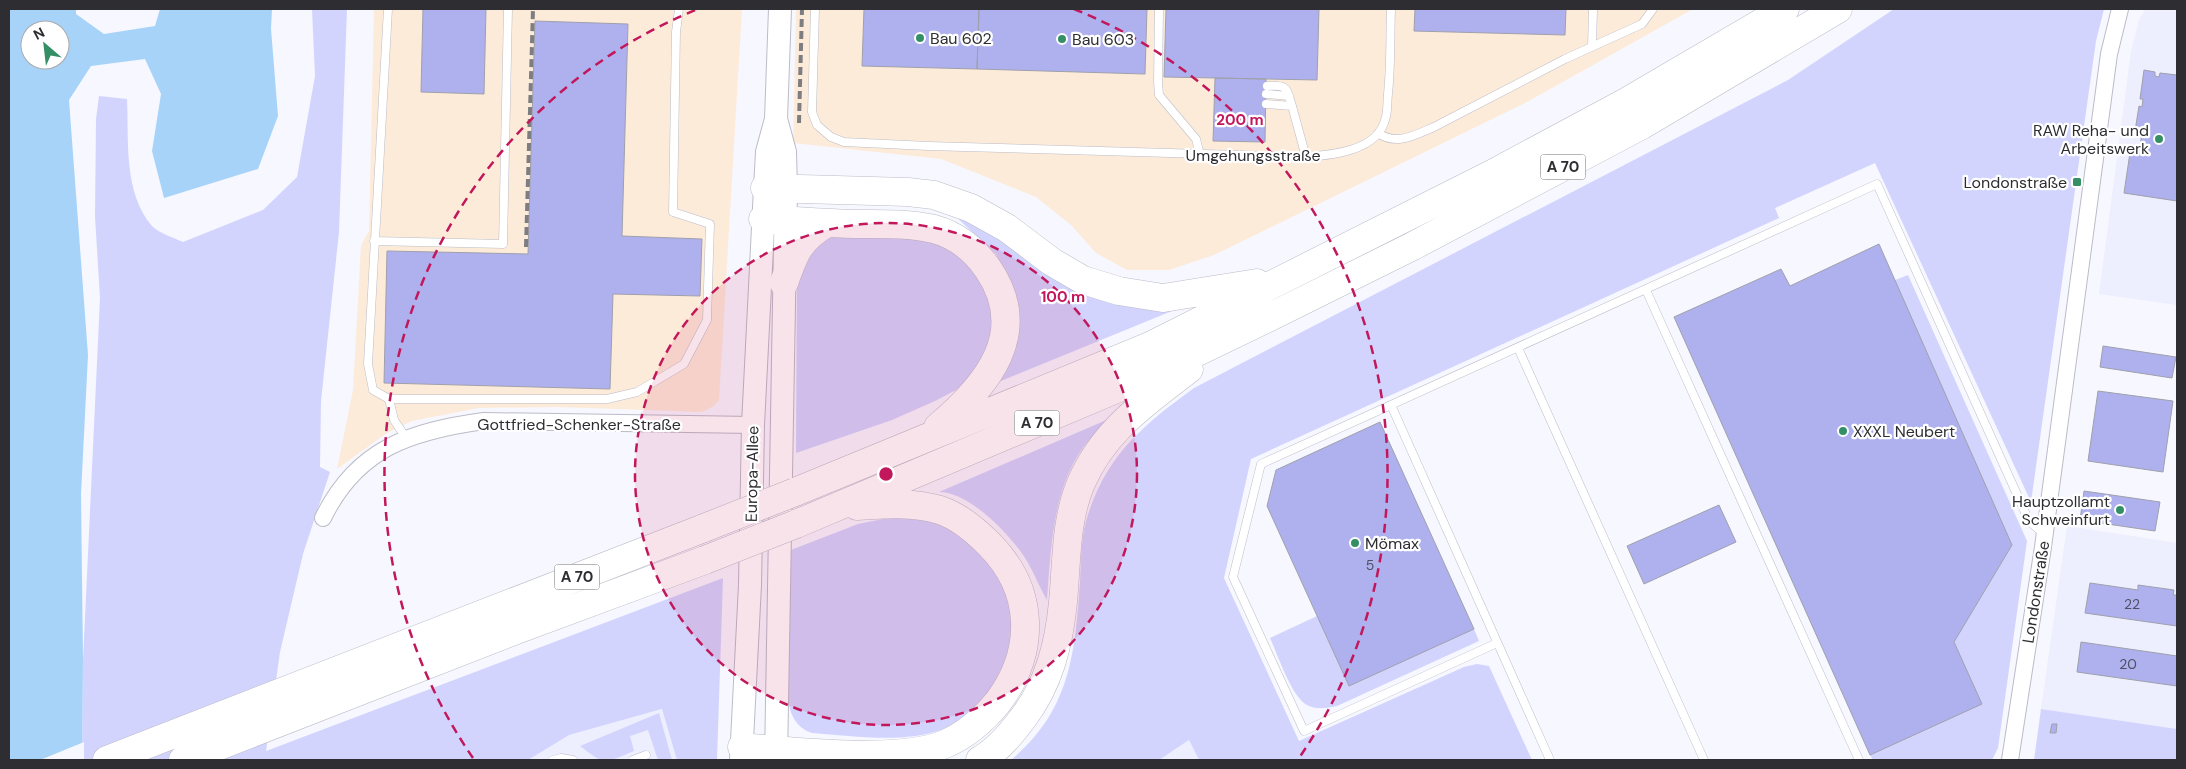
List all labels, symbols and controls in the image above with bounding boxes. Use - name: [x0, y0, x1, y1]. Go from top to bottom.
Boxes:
- north arrow: [20, 20, 70, 70]
- text: N: [30, 23, 48, 44]
- place label: Bau 602: [930, 28, 992, 49]
- place label: Bau 603: [1072, 29, 1134, 50]
- marker: Bau 602: [914, 32, 926, 44]
- marker: Bau 603: [1056, 33, 1068, 45]
- text: 200 m: [1216, 110, 1264, 130]
- place label: RAW Reha- und Arbeitswerk: [2033, 120, 2149, 159]
- marker: RAW Reha- und Arbeitswerk: [2153, 133, 2165, 145]
- street label: Umgehungsstraße: [1186, 145, 1320, 166]
- road number: A 70: [1540, 154, 1586, 180]
- place label: Londonstraße: [1964, 172, 2067, 193]
- marker: Londonstraße: [2071, 176, 2083, 188]
- text: 100 m: [1041, 287, 1085, 307]
- road number: A 70: [1014, 410, 1060, 436]
- street label: Gottfried-Schenker-Straße: [477, 414, 681, 435]
- place label: XXXL Neubert: [1853, 421, 1955, 442]
- marker: XXXL Neubert: [1837, 425, 1849, 437]
- street label: Europa-Allee: [741, 426, 763, 522]
- centre of rings: [877, 465, 895, 483]
- place label: Hauptzollamt Schweinfurt: [2012, 491, 2110, 530]
- marker: Hauptzollamt Schweinfurt: [2114, 504, 2126, 516]
- place label: Mömax: [1365, 533, 1419, 554]
- marker: Mömax: [1349, 537, 1361, 549]
- street label: Londonstraße: [2018, 539, 2054, 645]
- house number: 5: [1366, 556, 1374, 574]
- road number: A 70: [554, 564, 600, 590]
- house number: 22: [2124, 595, 2140, 613]
- house number: 20: [2119, 655, 2137, 673]

